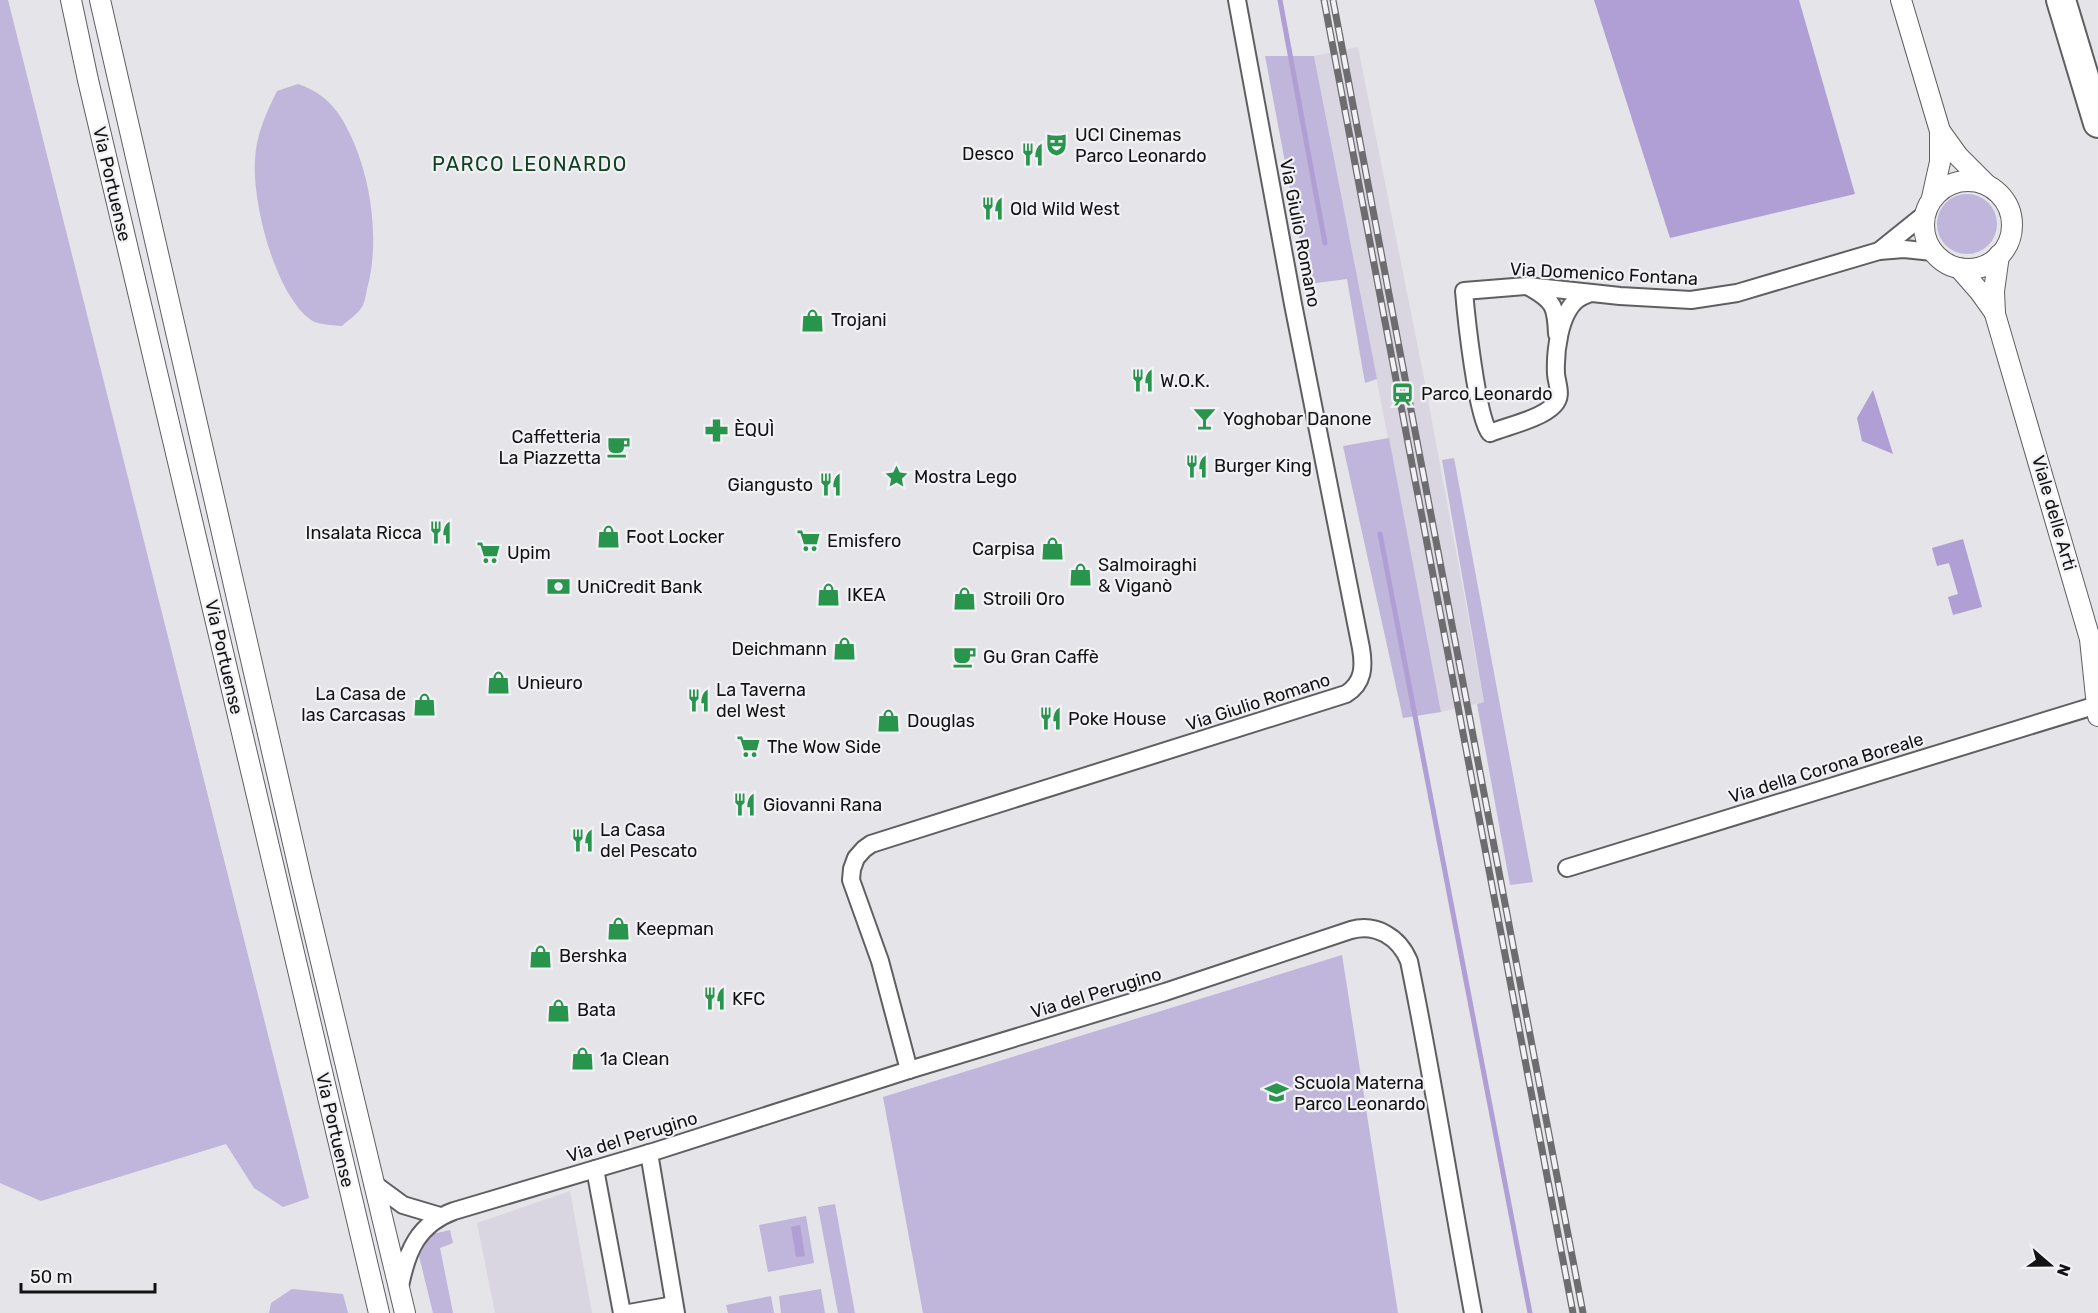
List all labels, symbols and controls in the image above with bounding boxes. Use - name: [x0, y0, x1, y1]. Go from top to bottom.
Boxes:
- street label: Via Portuense: [88, 124, 136, 244]
- place label: UCI Cinemas Parco Leonardo: [1075, 124, 1207, 167]
- theatre icon: UCI Cinemas Parco Leonardo: [1044, 132, 1070, 158]
- restaurant icon: Desco: [1019, 141, 1045, 167]
- place label: Desco: [962, 143, 1014, 165]
- district label: PARCO LEONARDO: [432, 152, 628, 176]
- street label: Via Giulio Romano: [1275, 157, 1325, 309]
- restaurant icon: Old Wild West: [979, 196, 1005, 222]
- place label: Old Wild West: [1010, 198, 1120, 220]
- street label: Via Domenico Fontana: [1509, 258, 1699, 290]
- shop icon: Trojani: [800, 307, 826, 333]
- place label: Trojani: [831, 309, 887, 331]
- restaurant icon: W.O.K.: [1129, 368, 1155, 394]
- place label: W.O.K.: [1160, 370, 1210, 392]
- station icon: Parco Leonardo: [1390, 381, 1416, 407]
- place label: Parco Leonardo: [1421, 383, 1553, 405]
- bar icon: Yoghobar Danone: [1192, 406, 1218, 432]
- place label: Yoghobar Danone: [1223, 408, 1372, 430]
- pharmacy icon: ÈQUÌ: [703, 417, 729, 443]
- place label: ÈQUÌ: [734, 419, 775, 441]
- place label: Caffetteria La Piazzetta: [498, 426, 601, 469]
- cafe icon: Caffetteria La Piazzetta: [606, 434, 632, 460]
- restaurant icon: Burger King: [1183, 453, 1209, 479]
- street label: Viale delle Arti: [2027, 453, 2081, 573]
- place label: Burger King: [1214, 455, 1312, 477]
- place icon: Mostra Lego: [883, 464, 909, 490]
- place label: Mostra Lego: [914, 466, 1017, 488]
- restaurant icon: Giangusto: [818, 472, 844, 498]
- place label: Giangusto: [727, 474, 813, 496]
- restaurant icon: Insalata Ricca: [427, 520, 453, 546]
- place label: Insalata Ricca: [306, 522, 422, 544]
- shop icon: Foot Locker: [595, 524, 621, 550]
- place label: Foot Locker: [626, 526, 724, 548]
- supermarket icon: Emisfero: [796, 528, 822, 554]
- place label: Emisfero: [827, 530, 901, 552]
- shop icon: Carpisa: [1040, 536, 1066, 562]
- place label: Carpisa: [972, 538, 1035, 560]
- supermarket icon: Upim: [476, 540, 502, 566]
- place label: Upim: [507, 542, 551, 564]
- place label: Salmoiraghi & Viganò: [1098, 554, 1197, 597]
- shop icon: Salmoiraghi & Viganò: [1067, 562, 1093, 588]
- bank icon: UniCredit Bank: [546, 574, 572, 600]
- place label: UniCredit Bank: [577, 576, 703, 598]
- shop icon: IKEA: [816, 582, 842, 608]
- place label: IKEA: [847, 584, 886, 606]
- shop icon: Stroili Oro: [952, 586, 978, 612]
- place label: Stroili Oro: [983, 588, 1065, 610]
- street label: Via Portuense: [200, 597, 248, 717]
- shop icon: Deichmann: [832, 636, 858, 662]
- place label: Deichmann: [732, 638, 827, 660]
- cafe icon: Gu Gran Caffè: [952, 644, 978, 670]
- place label: Gu Gran Caffè: [983, 646, 1099, 668]
- street label: Via Giulio Romano: [1183, 668, 1333, 736]
- shop icon: Unieuro: [486, 670, 512, 696]
- place label: Unieuro: [517, 672, 583, 694]
- place label: La Taverna del West: [716, 679, 806, 722]
- place label: La Casa de las Carcasas: [301, 683, 406, 726]
- restaurant icon: La Taverna del West: [685, 687, 711, 713]
- shop icon: La Casa de las Carcasas: [411, 691, 437, 717]
- restaurant icon: Poke House: [1037, 706, 1063, 732]
- shop icon: Douglas: [876, 708, 902, 734]
- place label: Poke House: [1068, 708, 1166, 730]
- place label: Douglas: [907, 710, 975, 732]
- street label: Via della Corona Boreale: [1726, 728, 1926, 808]
- supermarket icon: The Wow Side: [736, 734, 762, 760]
- place label: The Wow Side: [767, 736, 881, 758]
- restaurant icon: Giovanni Rana: [732, 792, 758, 818]
- place label: Giovanni Rana: [763, 794, 882, 816]
- place label: La Casa del Pescato: [600, 819, 697, 862]
- restaurant icon: La Casa del Pescato: [569, 827, 595, 853]
- shop icon: Keepman: [605, 916, 631, 942]
- place label: Keepman: [636, 918, 714, 940]
- shop icon: Bershka: [528, 943, 554, 969]
- place label: Bershka: [559, 945, 627, 967]
- street label: Via del Perugino: [1028, 963, 1164, 1023]
- restaurant icon: KFC: [701, 986, 727, 1012]
- place label: KFC: [732, 988, 765, 1010]
- shop icon: Bata: [546, 997, 572, 1023]
- place label: Bata: [577, 999, 616, 1021]
- shop icon: 1a Clean: [569, 1046, 595, 1072]
- place label: 1a Clean: [600, 1048, 669, 1070]
- street label: Via Portuense: [311, 1070, 359, 1190]
- place label: Scuola Materna Parco Leonardo: [1294, 1072, 1426, 1115]
- school or university icon: Scuola Materna Parco Leonardo: [1263, 1080, 1289, 1106]
- street label: Via del Perugino: [564, 1107, 700, 1167]
- north arrow: [2020, 1235, 2080, 1295]
- scale bar: [21, 1256, 154, 1294]
- text: N: [2053, 1261, 2075, 1279]
- text: 50 m: [30, 1266, 73, 1288]

